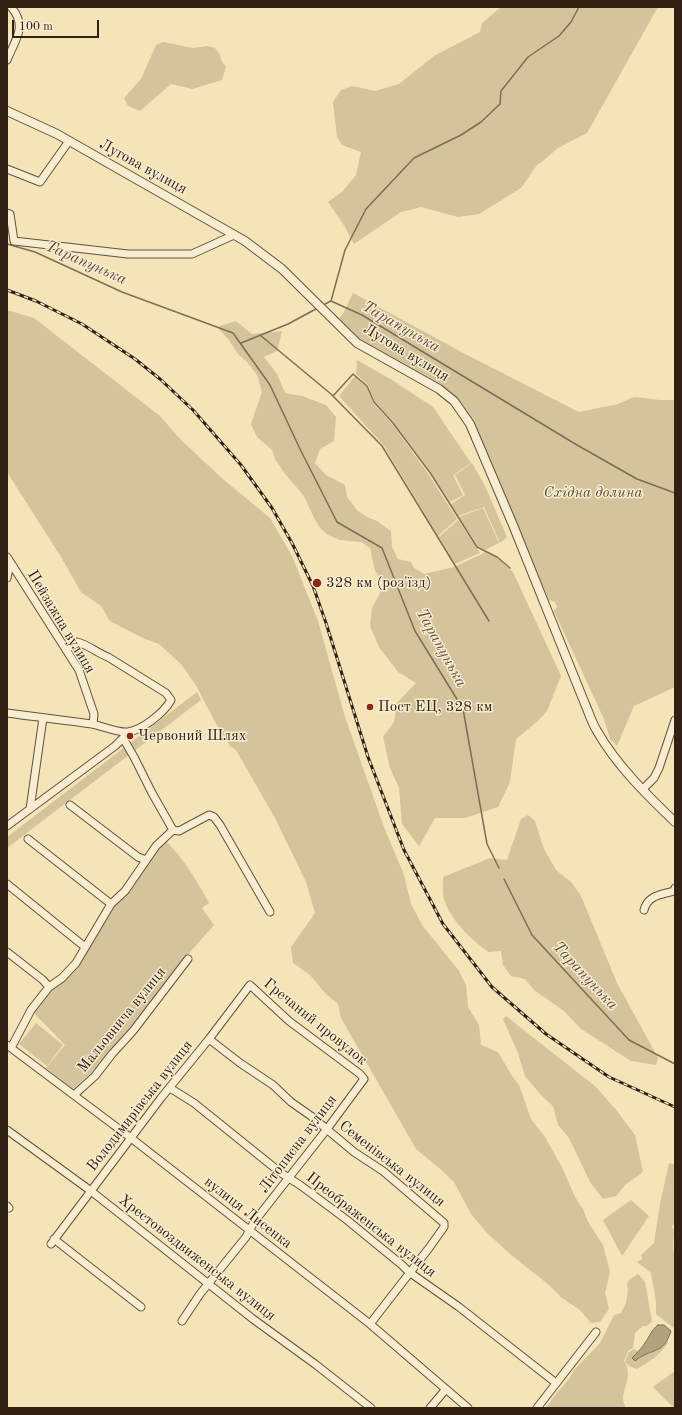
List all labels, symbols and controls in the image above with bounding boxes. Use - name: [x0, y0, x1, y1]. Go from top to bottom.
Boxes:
- scale bar: [14, 12, 101, 38]
- text: 100 m: [19, 21, 53, 33]
- street label: Лугова вулиця: [96, 135, 190, 199]
- water label: Тарапунька: [42, 237, 130, 289]
- water label: Тарапунька: [359, 297, 443, 357]
- street label: Лугова вулиця: [360, 320, 452, 386]
- park label: Східна долина: [544, 484, 642, 502]
- street label: Пейзажна вулиця: [23, 567, 99, 677]
- place label: 328 км (роз'їзд): [326, 574, 431, 592]
- marker: 328 км (роз'їзд): [311, 577, 323, 589]
- water label: Тарапунька: [412, 605, 470, 691]
- place label: Пост ЕЦ, 328 км: [378, 698, 492, 716]
- marker: Пост ЕЦ, 328 км: [365, 702, 375, 712]
- place label: Червоний Шлях: [138, 727, 247, 745]
- marker: Червоний Шлях: [125, 731, 135, 741]
- water label: Тарапунька: [548, 938, 622, 1014]
- street label: Мальовнича вулиця: [74, 964, 170, 1076]
- street label: Гречаний провулок: [260, 975, 370, 1069]
- street label: Володимирівська вулиця: [83, 1037, 197, 1175]
- street label: Літописна вулиця: [255, 1091, 341, 1197]
- street label: Семенівська вулиця: [335, 1117, 449, 1211]
- street label: Преображенська вулиця: [302, 1169, 440, 1281]
- street label: вулиця Лисенка: [200, 1173, 296, 1253]
- street label: Хрестовоздвиженська вулиця: [115, 1191, 279, 1325]

